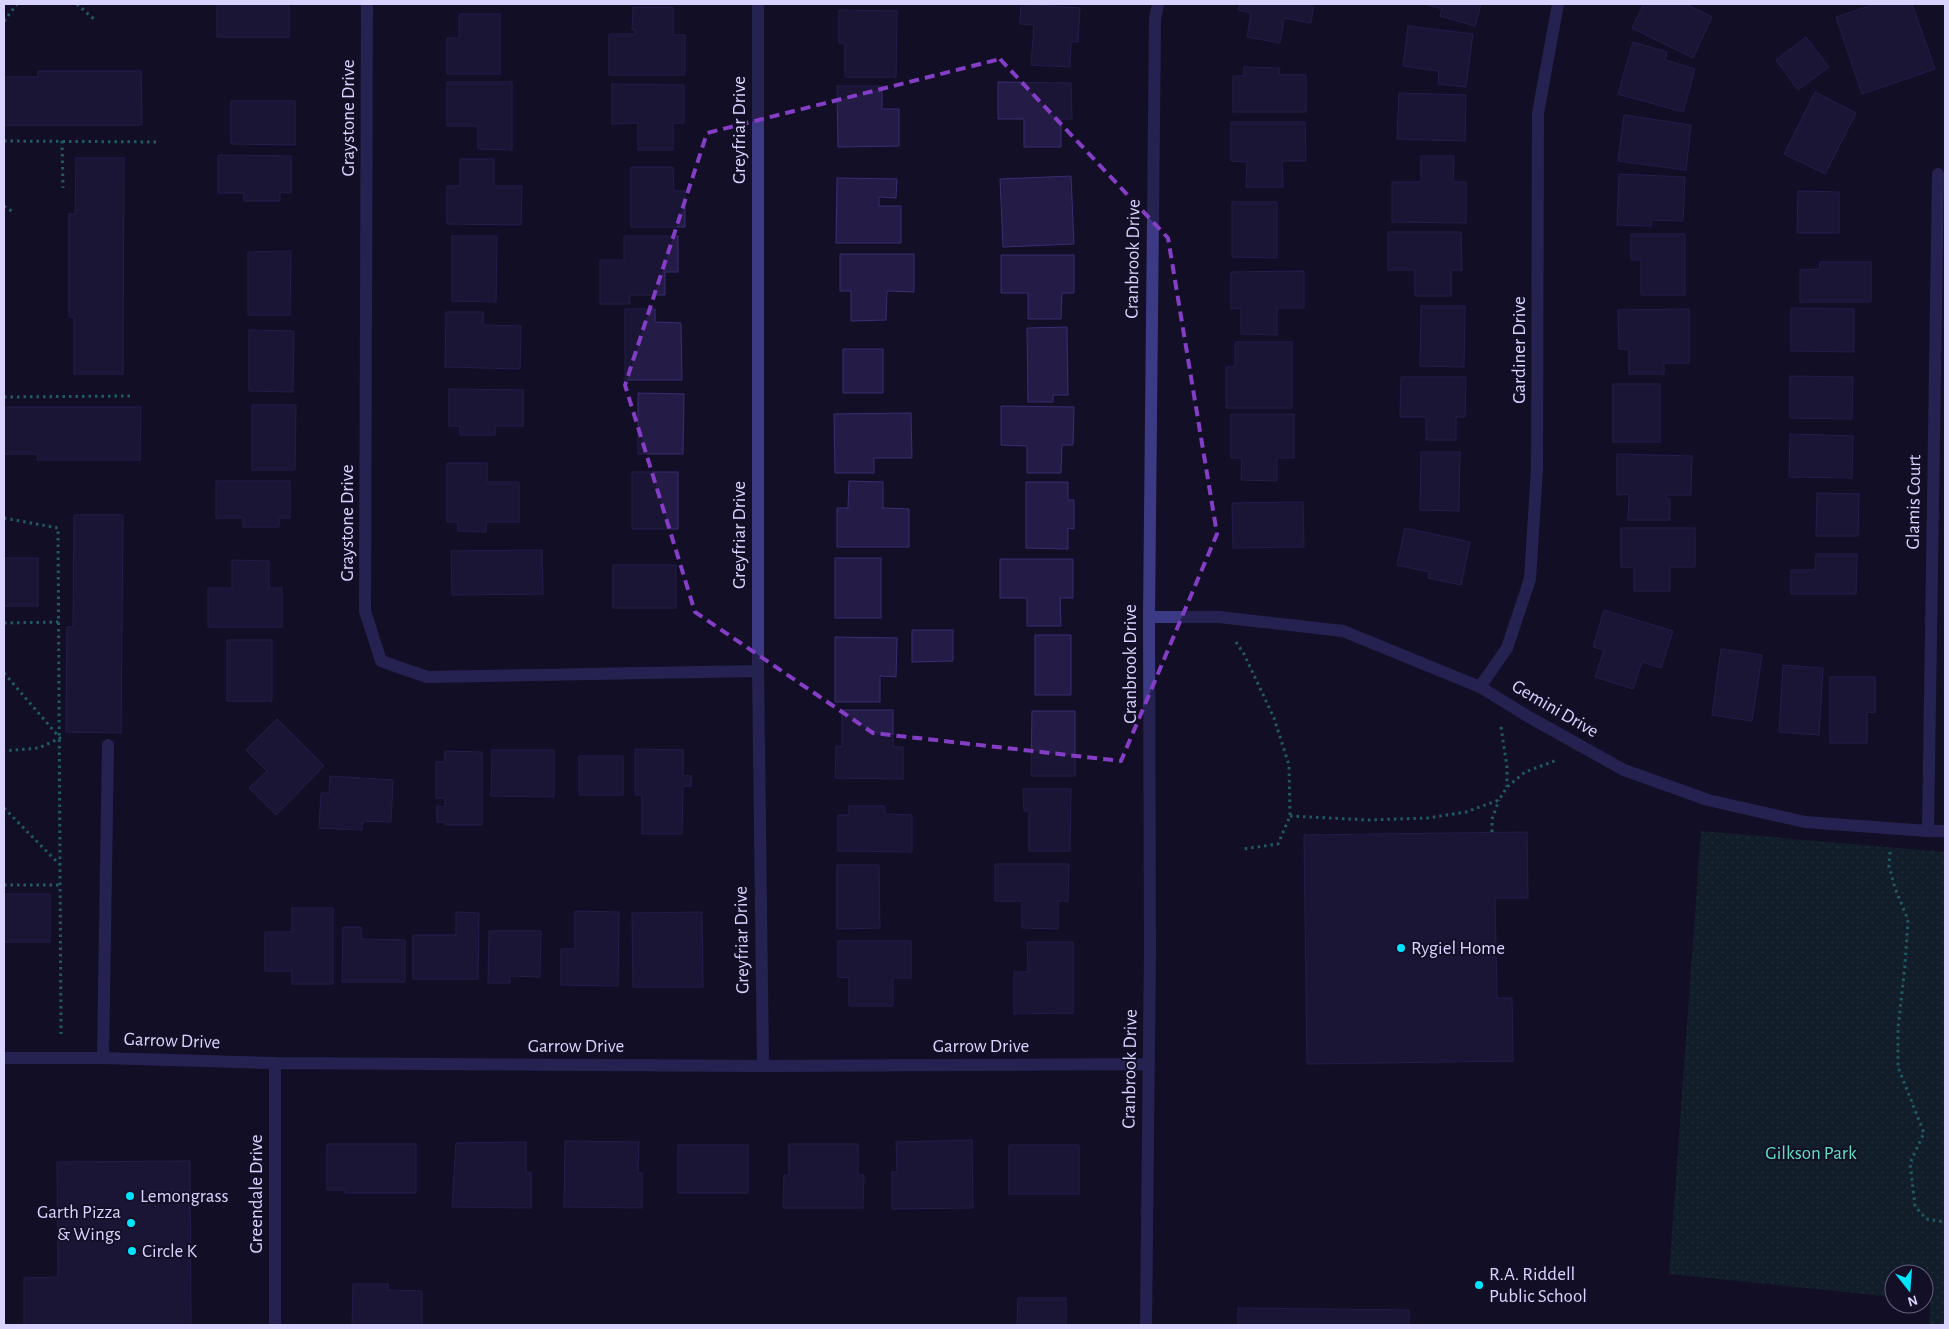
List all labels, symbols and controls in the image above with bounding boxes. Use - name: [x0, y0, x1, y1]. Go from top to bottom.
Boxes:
- street label: Graystone Drive: [339, 60, 358, 176]
- street label: Greyfriar Drive: [730, 76, 749, 184]
- street label: Cranbrook Drive: [1122, 199, 1144, 319]
- street label: Gardiner Drive: [1510, 296, 1529, 404]
- street label: Glamis Court: [1904, 454, 1924, 550]
- street label: Graystone Drive: [338, 465, 357, 581]
- street label: Greyfriar Drive: [730, 481, 749, 589]
- street label: Cranbrook Drive: [1121, 604, 1140, 724]
- street label: Gemini Drive: [1508, 677, 1602, 741]
- street label: Greyfriar Drive: [732, 886, 752, 994]
- place label: Rygiel Home: [1411, 939, 1505, 958]
- marker: Rygiel Home: [1395, 942, 1407, 954]
- street label: Cranbrook Drive: [1119, 1009, 1141, 1129]
- street label: Garrow Drive: [123, 1030, 221, 1052]
- street label: Garrow Drive: [528, 1037, 624, 1056]
- street label: Garrow Drive: [933, 1037, 1029, 1056]
- street label: Greendale Drive: [247, 1134, 266, 1254]
- park label: Gilkson Park: [1765, 1144, 1857, 1163]
- place label: Lemongrass: [140, 1187, 229, 1206]
- marker: Lemongrass: [124, 1190, 136, 1202]
- place label: Garth Pizza & Wings: [37, 1203, 121, 1244]
- marker: Garth Pizza & Wings: [125, 1217, 137, 1229]
- place label: Circle K: [142, 1242, 197, 1261]
- marker: Circle K: [126, 1245, 138, 1257]
- north arrow: [1884, 1264, 1934, 1314]
- place label: R.A. Riddell Public School: [1489, 1265, 1587, 1306]
- marker: R.A. Riddell Public School: [1473, 1279, 1485, 1291]
- text: N: [1906, 1292, 1919, 1309]

